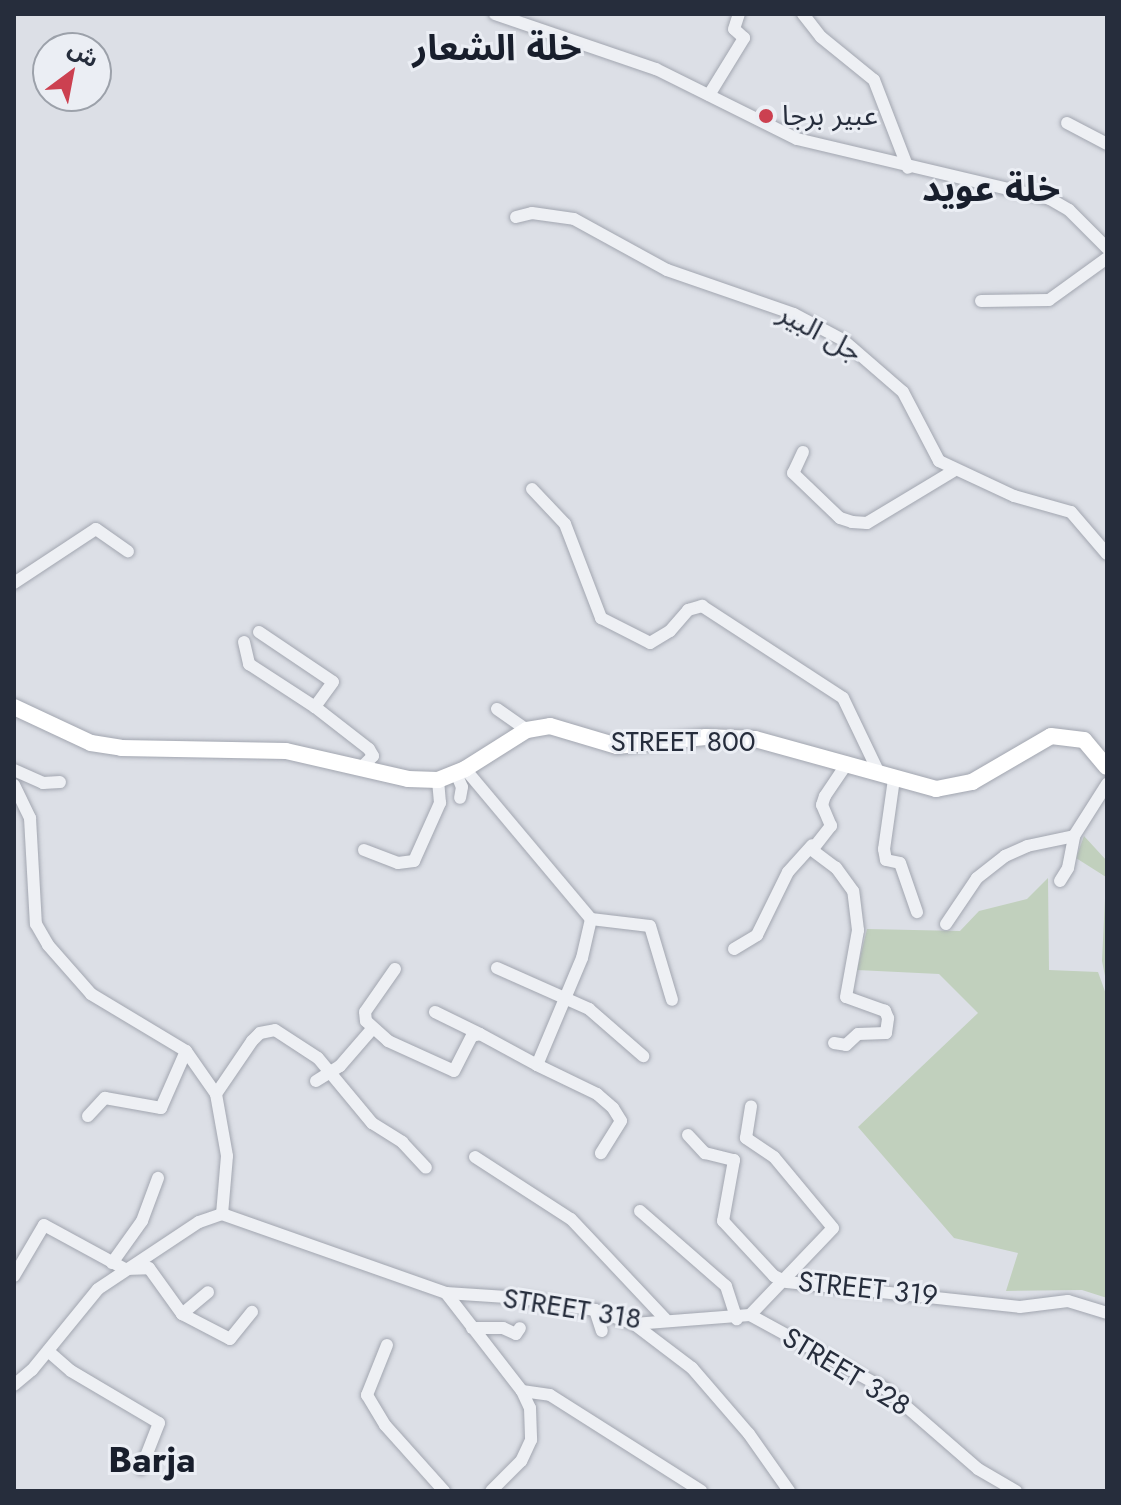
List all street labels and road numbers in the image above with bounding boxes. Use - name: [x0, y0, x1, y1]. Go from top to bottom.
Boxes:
- street label: جل البير: [772, 296, 868, 370]
- street label: STREET 800: [610, 725, 756, 759]
- street label: STREET 319: [796, 1265, 940, 1313]
- street label: STREET 318: [501, 1282, 643, 1336]
- street label: STREET 328: [776, 1321, 916, 1423]

